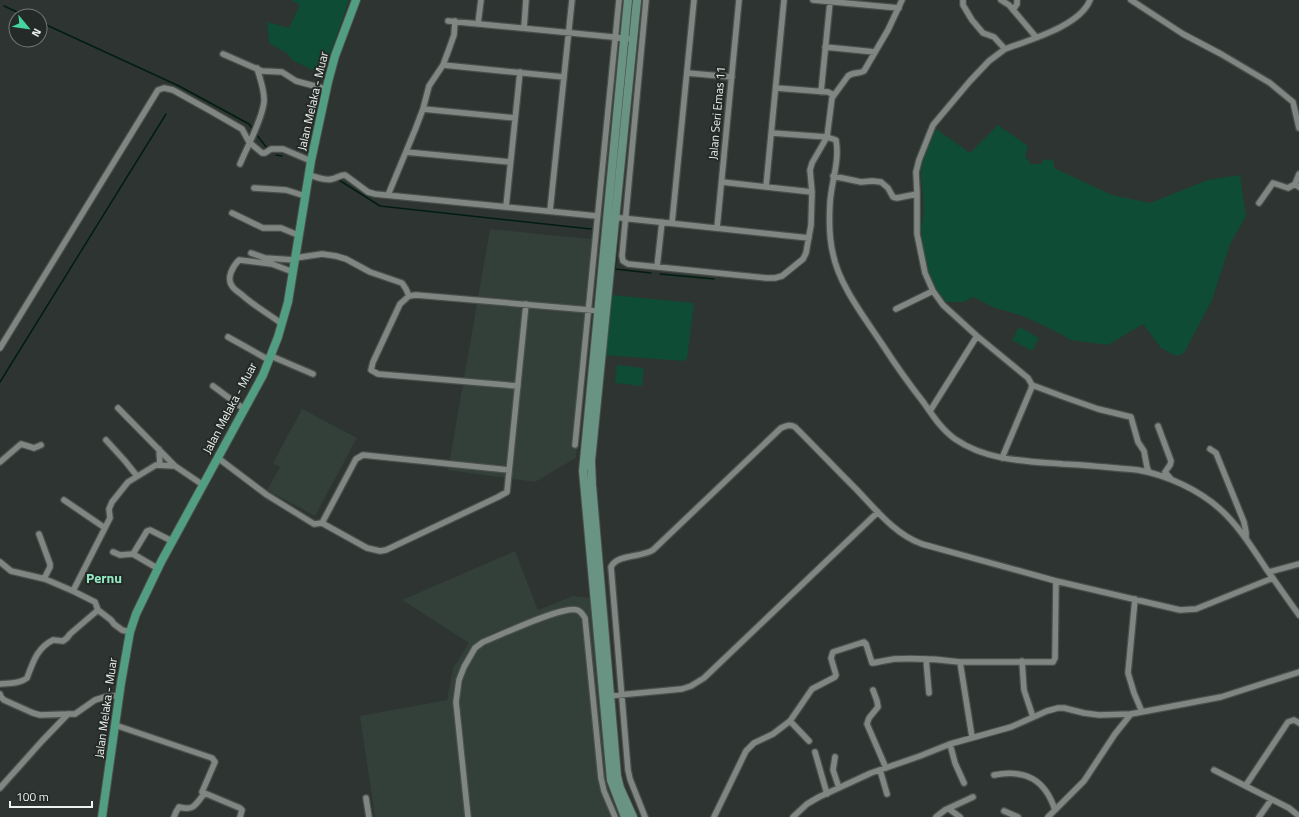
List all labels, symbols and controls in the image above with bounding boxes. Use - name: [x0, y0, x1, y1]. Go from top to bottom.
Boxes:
- north arrow: [8, 8, 48, 48]
- text: N: [28, 26, 46, 40]
- street label: Jalan Melaka - Muar: [292, 49, 333, 152]
- street label: Jalan Seri Emas 11: [703, 65, 730, 160]
- street label: Jalan Melaka - Muar: [197, 359, 262, 457]
- district label: Pernu: [86, 567, 122, 588]
- street label: Jalan Melaka - Muar: [89, 657, 122, 759]
- scale bar: [10, 783, 92, 809]
- text: 100 m: [16, 787, 49, 806]

